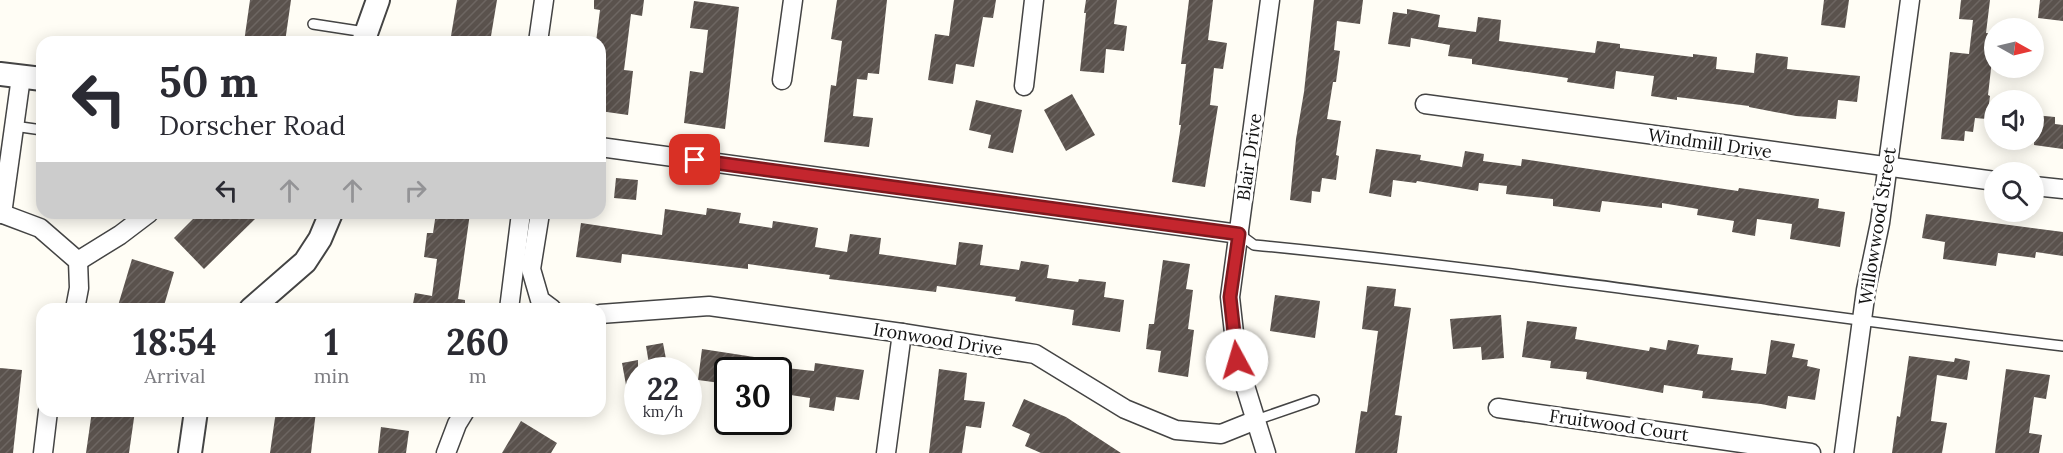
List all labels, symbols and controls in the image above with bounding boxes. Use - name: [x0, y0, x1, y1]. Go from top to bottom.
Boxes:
- north arrow: [1984, 18, 2044, 78]
- map controls: [1984, 18, 2044, 222]
- text: 50 m: [159, 55, 258, 109]
- icon: left: [60, 60, 138, 138]
- button: sound: [1984, 90, 2044, 150]
- text: Dorscher Road: [159, 108, 346, 142]
- street label: Blair Drive: [1232, 112, 1267, 202]
- street label: Windmill Drive: [1646, 123, 1774, 163]
- pin: [669, 134, 720, 185]
- icon: arrive: [678, 143, 711, 176]
- street label: Willowwood Street: [1853, 145, 1901, 307]
- button: search: [1984, 162, 2044, 222]
- icon: left: [210, 174, 243, 207]
- icon: ahead: [273, 174, 306, 207]
- icon: ahead: [336, 174, 369, 207]
- icon: right: [399, 174, 432, 207]
- street label: Ironwood Drive: [872, 317, 1004, 361]
- text: 18:54: [133, 319, 217, 365]
- text: 1: [324, 319, 339, 365]
- text: 260: [446, 319, 509, 365]
- position arrow: [1205, 328, 1269, 392]
- speed limit sign: 30: [714, 357, 792, 435]
- text: Arrival: [144, 363, 205, 388]
- text: min: [314, 363, 349, 388]
- text: m: [469, 363, 487, 388]
- text: 22: [647, 370, 679, 408]
- text: km/h: [643, 402, 683, 421]
- street label: Fruitwood Court: [1548, 404, 1690, 446]

